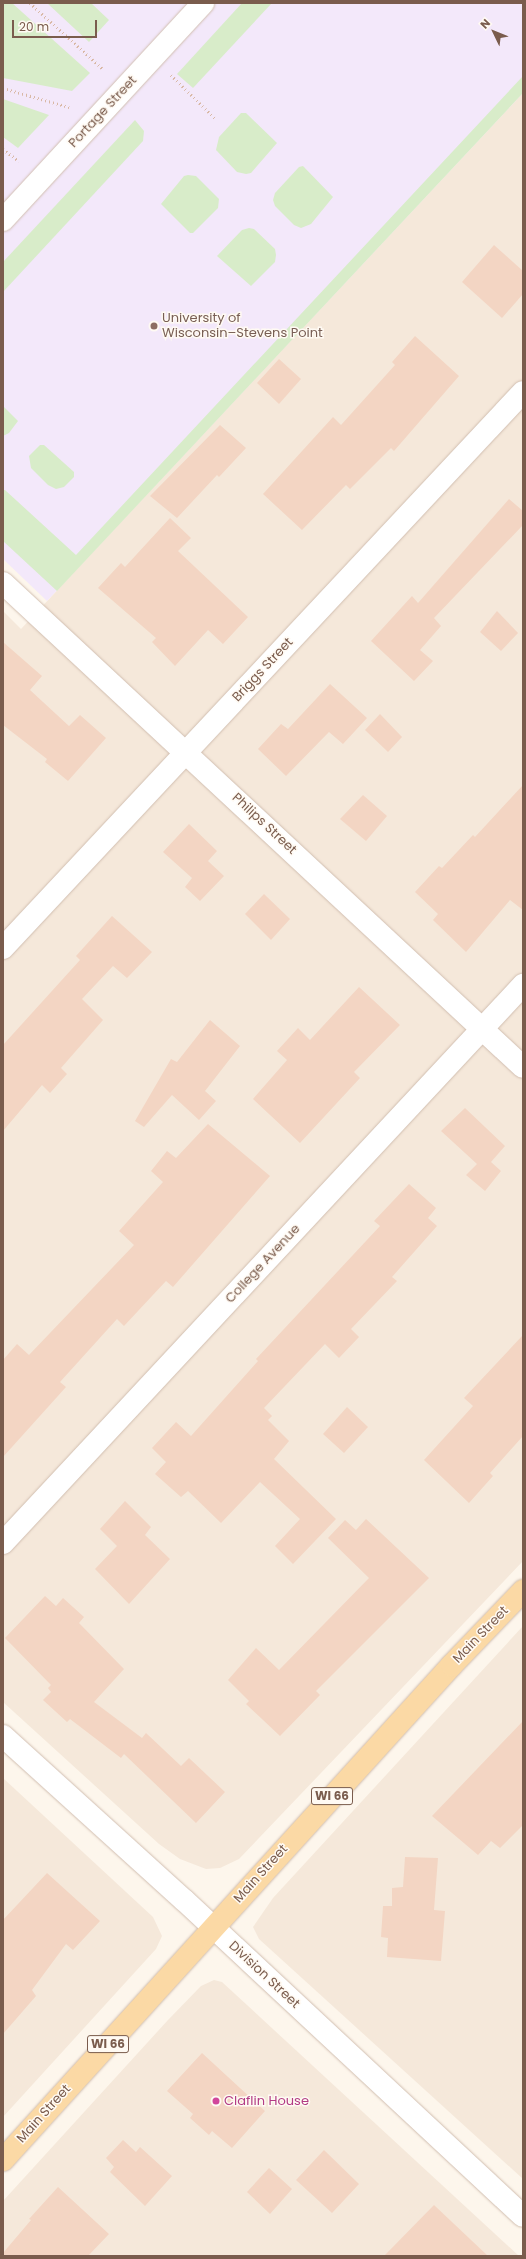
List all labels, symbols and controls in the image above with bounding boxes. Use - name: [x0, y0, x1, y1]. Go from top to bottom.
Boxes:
- scale bar: [14, 12, 99, 38]
- north arrow: [474, 12, 514, 52]
- text: N: [477, 15, 494, 32]
- text: 20 m: [19, 18, 49, 35]
- street label: Portage Street: [66, 73, 140, 151]
- place label: University of Wisconsin–Stevens Point: [162, 311, 323, 342]
- marker: University of Wisconsin–Stevens Point: [149, 321, 159, 331]
- street label: Briggs Street: [229, 635, 297, 705]
- street label: Philips Street: [228, 790, 300, 858]
- street label: College Avenue: [223, 1221, 303, 1307]
- street label: Main Street: [450, 1603, 512, 1667]
- road number: WI 66: [311, 1786, 353, 1806]
- street label: Main Street: [231, 1842, 291, 1906]
- street label: Division Street: [225, 1938, 303, 2012]
- road number: WI 66: [87, 2034, 129, 2054]
- street label: Main Street: [14, 2082, 74, 2146]
- place label: Claflin House: [224, 2093, 309, 2109]
- marker: Claflin House: [211, 2096, 221, 2106]

